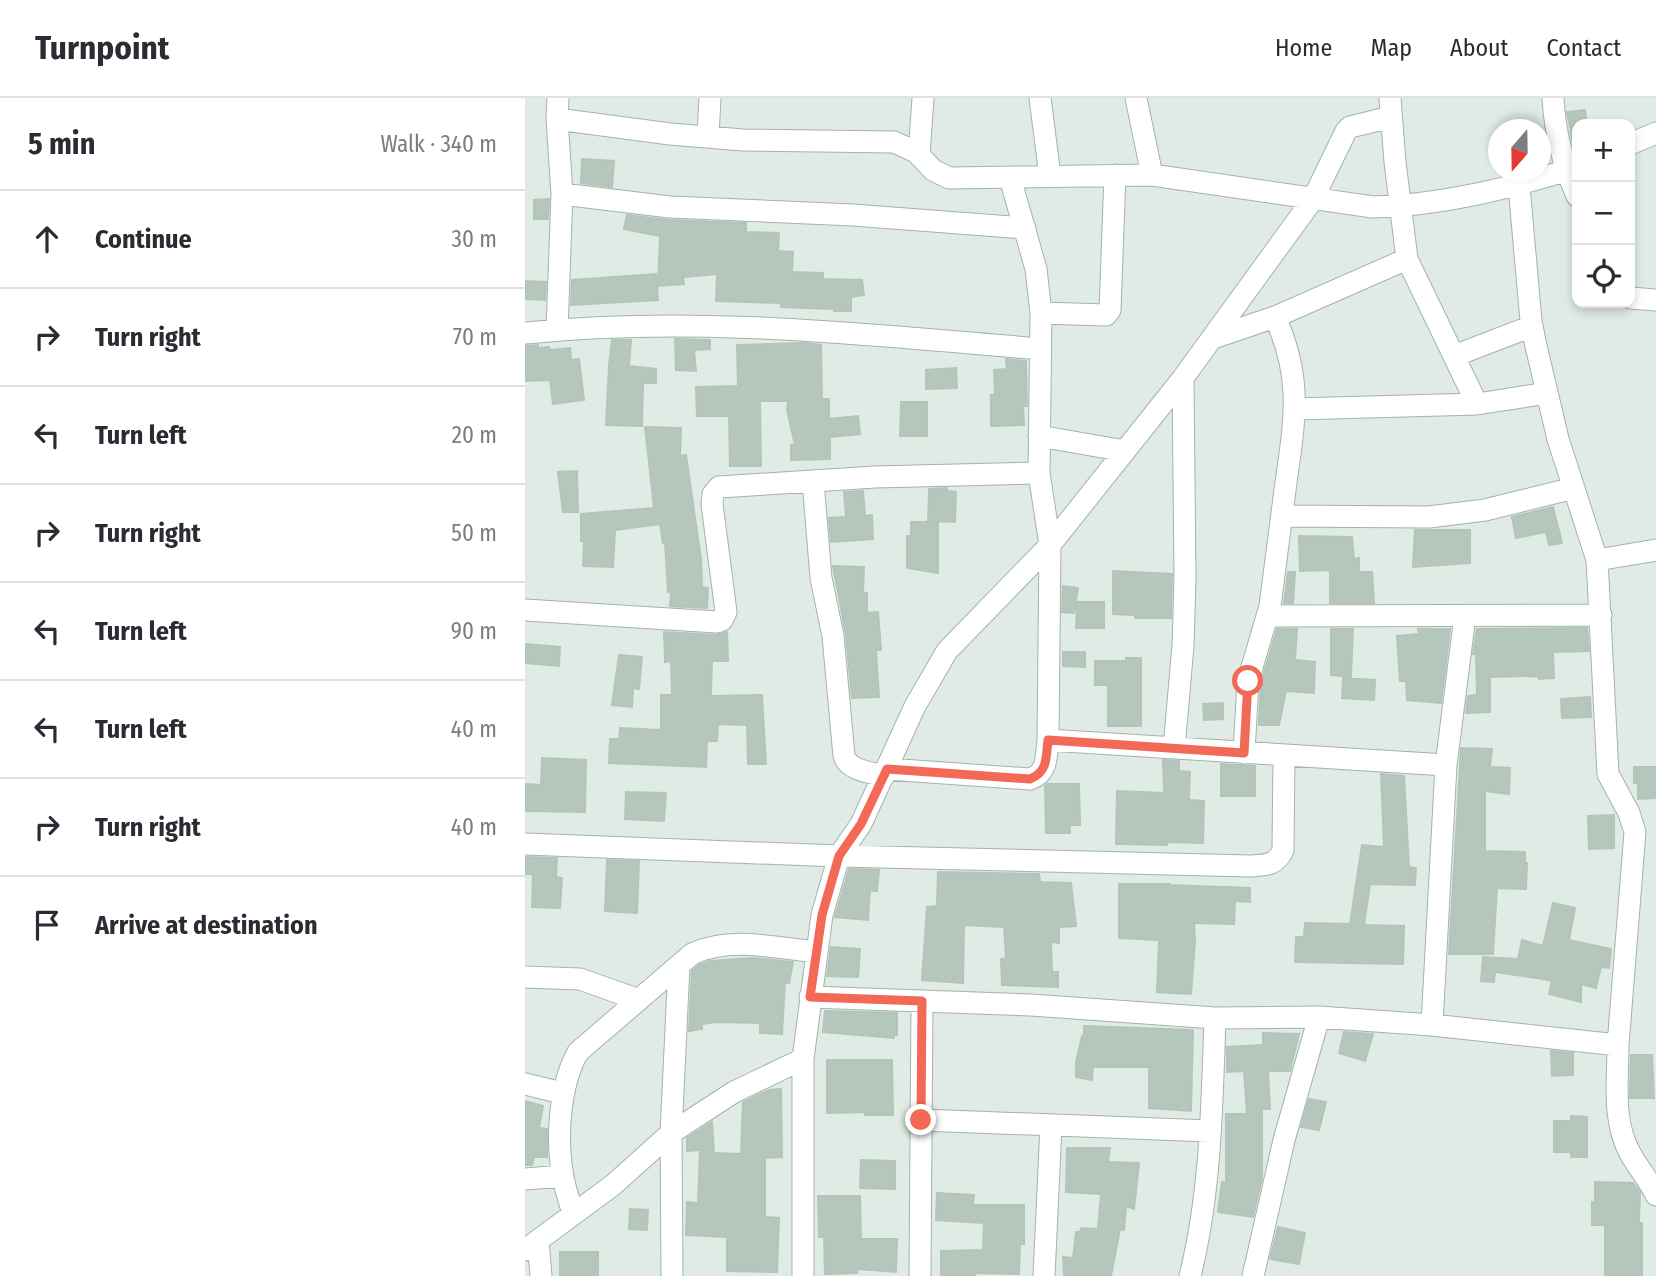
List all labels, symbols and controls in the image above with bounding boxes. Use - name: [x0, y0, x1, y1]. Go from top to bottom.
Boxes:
- text: Turnpoint: [35, 28, 169, 68]
- text: Home: [1275, 34, 1332, 62]
- text: Map: [1370, 34, 1412, 62]
- text: About: [1450, 34, 1508, 62]
- text: Contact: [1546, 34, 1621, 62]
- north arrow: [1488, 119, 1551, 182]
- map controls: [1572, 119, 1635, 308]
- button: +: [1572, 119, 1635, 182]
- text: 5 min: [28, 126, 95, 162]
- text: Walk · 340 m: [380, 130, 497, 158]
- button: −: [1572, 182, 1635, 245]
- icon: ahead: [28, 220, 66, 258]
- text: Continue: [95, 224, 192, 255]
- text: 30 m: [452, 225, 497, 253]
- button: locate: [1572, 245, 1635, 308]
- icon: right: [28, 318, 66, 356]
- text: Turn right: [95, 322, 201, 353]
- text: 70 m: [453, 323, 497, 351]
- icon: left: [28, 416, 66, 454]
- text: Turn left: [95, 420, 187, 451]
- text: 20 m: [452, 421, 497, 449]
- icon: right: [28, 514, 66, 552]
- text: Turn right: [95, 518, 201, 549]
- text: 50 m: [451, 519, 497, 547]
- icon: left: [28, 612, 66, 650]
- text: Turn left: [95, 616, 187, 647]
- text: 90 m: [451, 617, 497, 645]
- route start: [1232, 665, 1263, 696]
- icon: left: [28, 710, 66, 748]
- text: Turn left: [95, 714, 187, 745]
- text: 40 m: [451, 715, 497, 743]
- icon: right: [28, 808, 66, 846]
- text: Turn right: [95, 812, 201, 843]
- text: 40 m: [451, 813, 497, 841]
- icon: arrive: [28, 906, 66, 944]
- text: Arrive at destination: [95, 910, 318, 941]
- route end: [905, 1104, 936, 1135]

